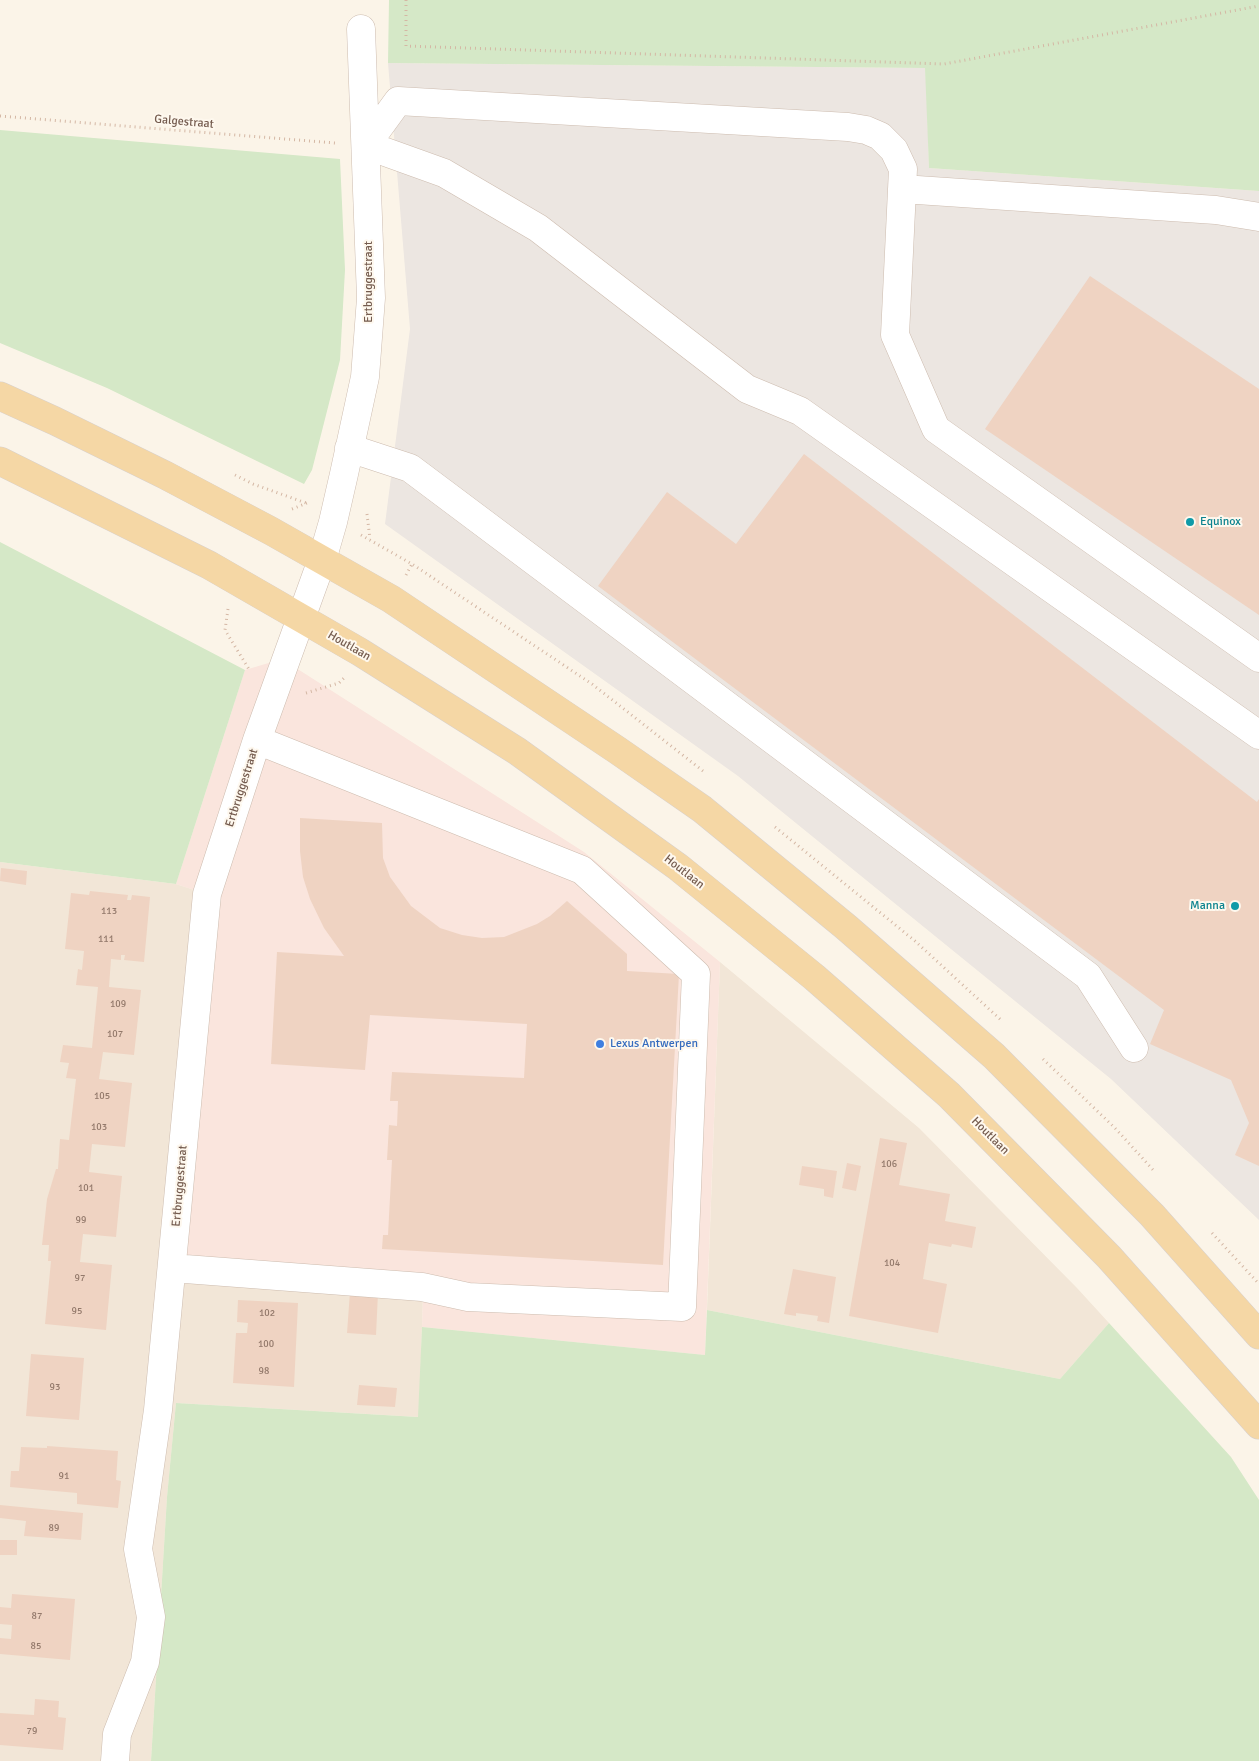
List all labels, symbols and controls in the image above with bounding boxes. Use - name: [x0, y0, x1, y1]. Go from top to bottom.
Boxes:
- street label: Galgestraat: [154, 112, 214, 132]
- street label: Ertbruggestraat: [362, 241, 376, 323]
- place label: Equinox: [1200, 515, 1241, 529]
- marker: Equinox: [1184, 516, 1196, 528]
- street label: Houtlaan: [325, 628, 373, 664]
- street label: Ertbruggestraat: [223, 747, 261, 829]
- street label: Houtlaan: [661, 852, 707, 892]
- place label: Manna: [1190, 899, 1225, 913]
- marker: Manna: [1229, 900, 1241, 912]
- house number: 113: [101, 905, 117, 917]
- house number: 111: [98, 933, 114, 945]
- house number: 109: [110, 998, 126, 1010]
- house number: 107: [107, 1028, 123, 1040]
- place label: Lexus Antwerpen: [610, 1037, 698, 1051]
- marker: Lexus Antwerpen: [594, 1038, 606, 1050]
- house number: 105: [94, 1090, 110, 1102]
- street label: Houtlaan: [968, 1114, 1012, 1158]
- house number: 103: [91, 1121, 107, 1133]
- street label: Ertbruggestraat: [169, 1145, 191, 1227]
- house number: 106: [881, 1158, 897, 1170]
- house number: 101: [78, 1182, 94, 1194]
- house number: 99: [76, 1214, 86, 1226]
- house number: 104: [884, 1257, 900, 1269]
- house number: 97: [75, 1272, 85, 1284]
- house number: 95: [72, 1305, 82, 1317]
- house number: 102: [259, 1307, 275, 1319]
- house number: 100: [258, 1338, 274, 1350]
- house number: 98: [259, 1365, 269, 1377]
- house number: 93: [50, 1381, 60, 1393]
- house number: 91: [59, 1470, 69, 1482]
- house number: 89: [49, 1522, 59, 1534]
- house number: 87: [32, 1610, 42, 1622]
- house number: 85: [31, 1640, 41, 1652]
- house number: 79: [27, 1725, 37, 1737]

